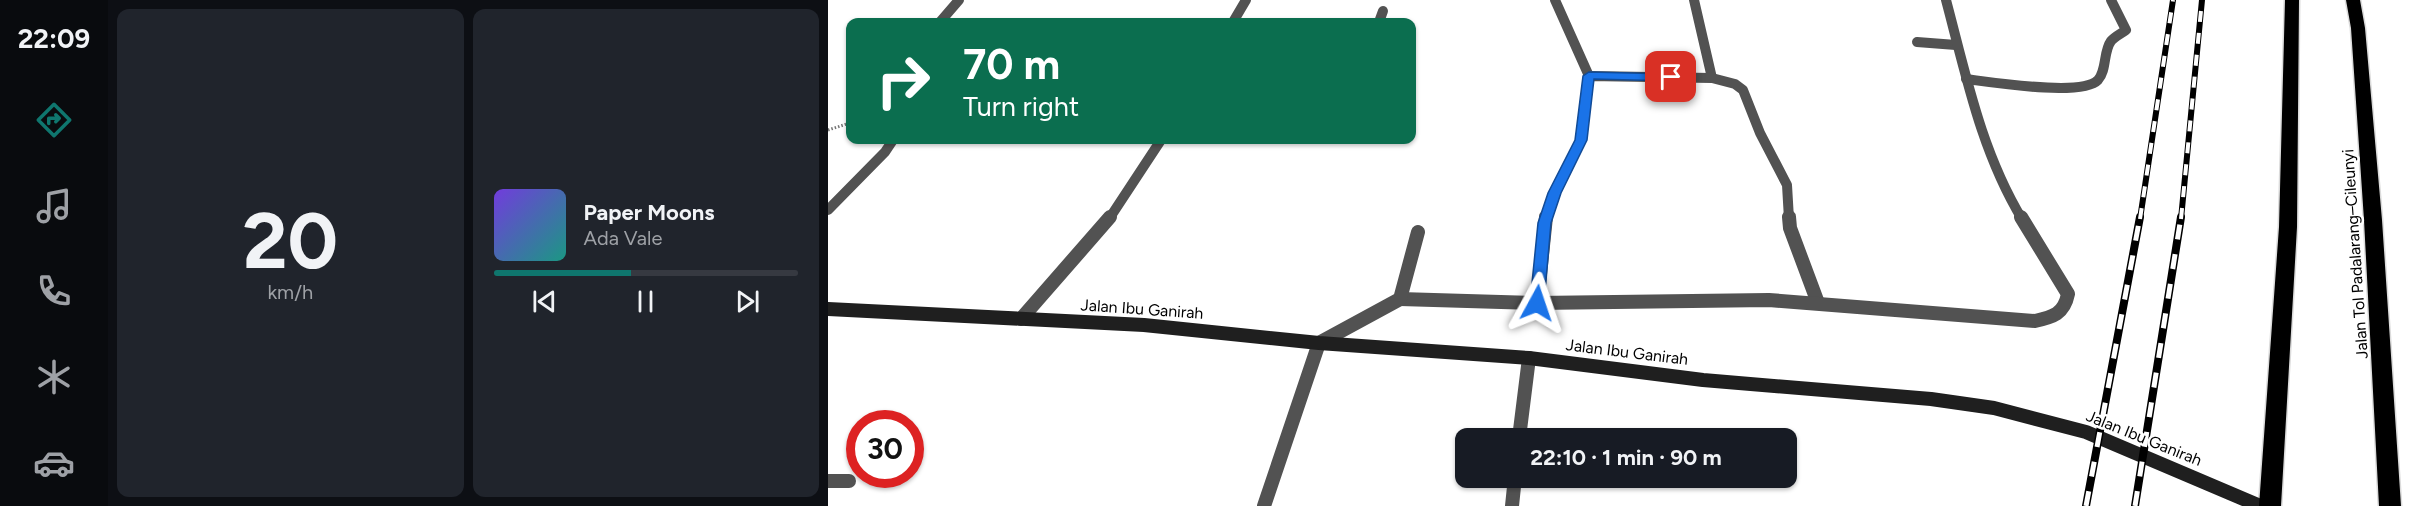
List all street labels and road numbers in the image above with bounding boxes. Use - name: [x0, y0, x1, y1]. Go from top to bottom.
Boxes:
- street label: Jalan Tol Padalarang–Cileunyi: [2338, 149, 2372, 359]
- street label: Jalan Ibu Ganirah: [1080, 295, 1204, 323]
- street label: Jalan Ibu Ganirah: [1565, 335, 1689, 369]
- street label: Jalan Ibu Ganirah: [2083, 406, 2205, 470]

